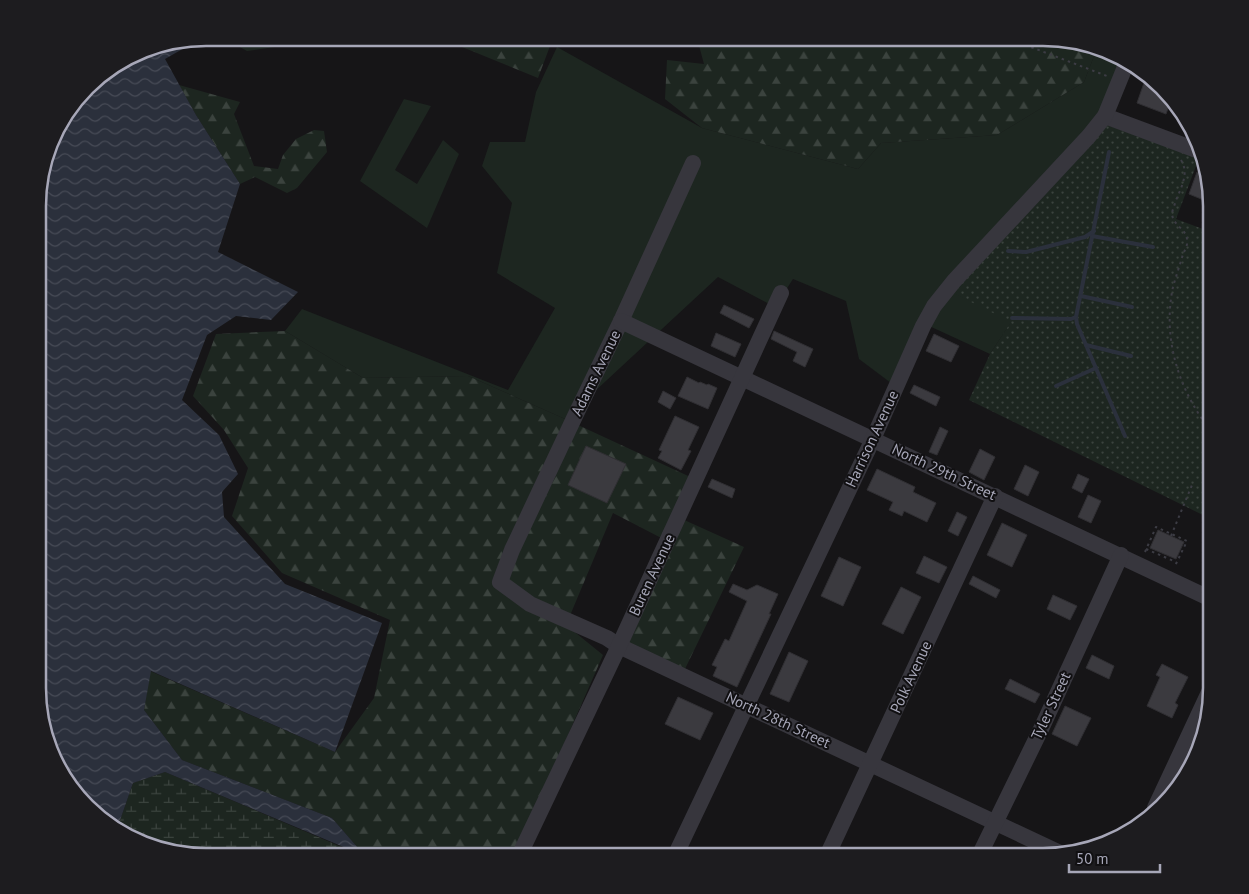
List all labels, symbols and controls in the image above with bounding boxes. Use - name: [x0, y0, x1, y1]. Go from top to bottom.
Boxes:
- street label: Adams Avenue: [567, 327, 625, 419]
- street label: Harrison Avenue: [841, 387, 902, 490]
- street label: North 29th Street: [889, 439, 999, 504]
- street label: Buren Avenue: [624, 531, 679, 619]
- street label: Polk Avenue: [886, 638, 936, 716]
- street label: Tyler Street: [1027, 669, 1075, 743]
- street label: North 28th Street: [723, 687, 833, 752]
- scale bar: [1069, 842, 1160, 874]
- text: 50 m: [1076, 849, 1109, 868]

